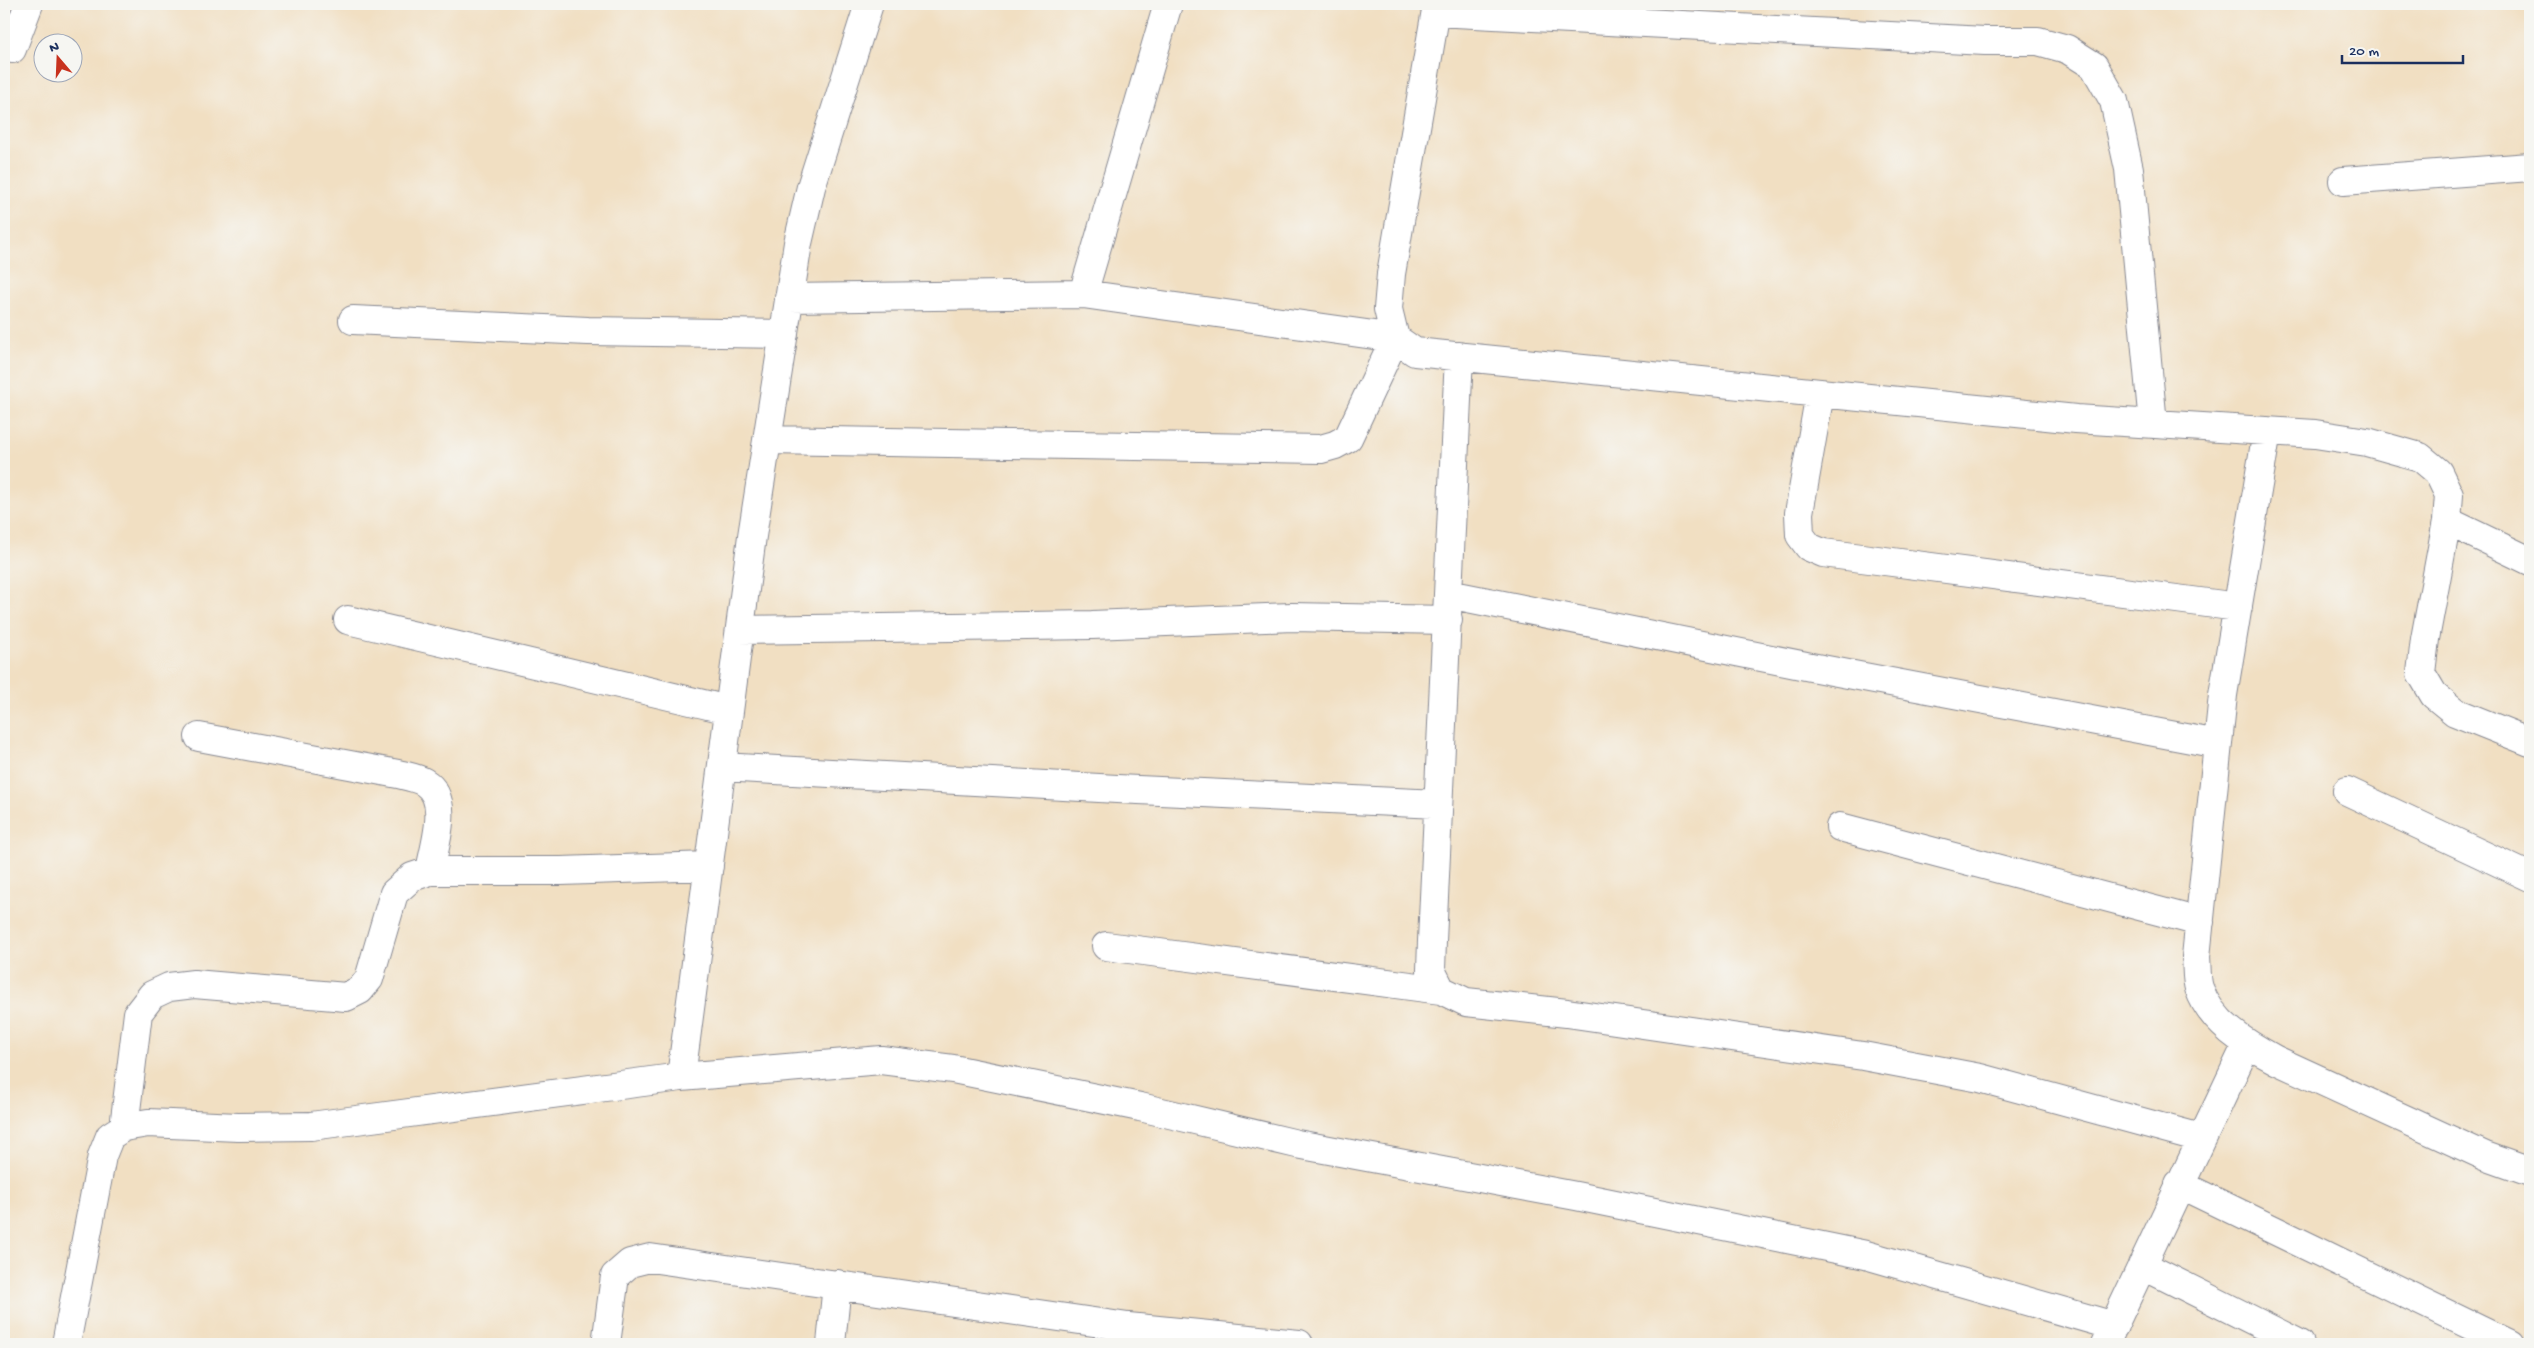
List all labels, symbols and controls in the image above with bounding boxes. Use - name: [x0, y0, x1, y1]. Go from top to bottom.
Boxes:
- north arrow: [32, 32, 82, 82]
- scale bar: [2342, 32, 2463, 64]
- text: N: [47, 39, 62, 58]
- text: 20 m: [2349, 43, 2379, 61]

